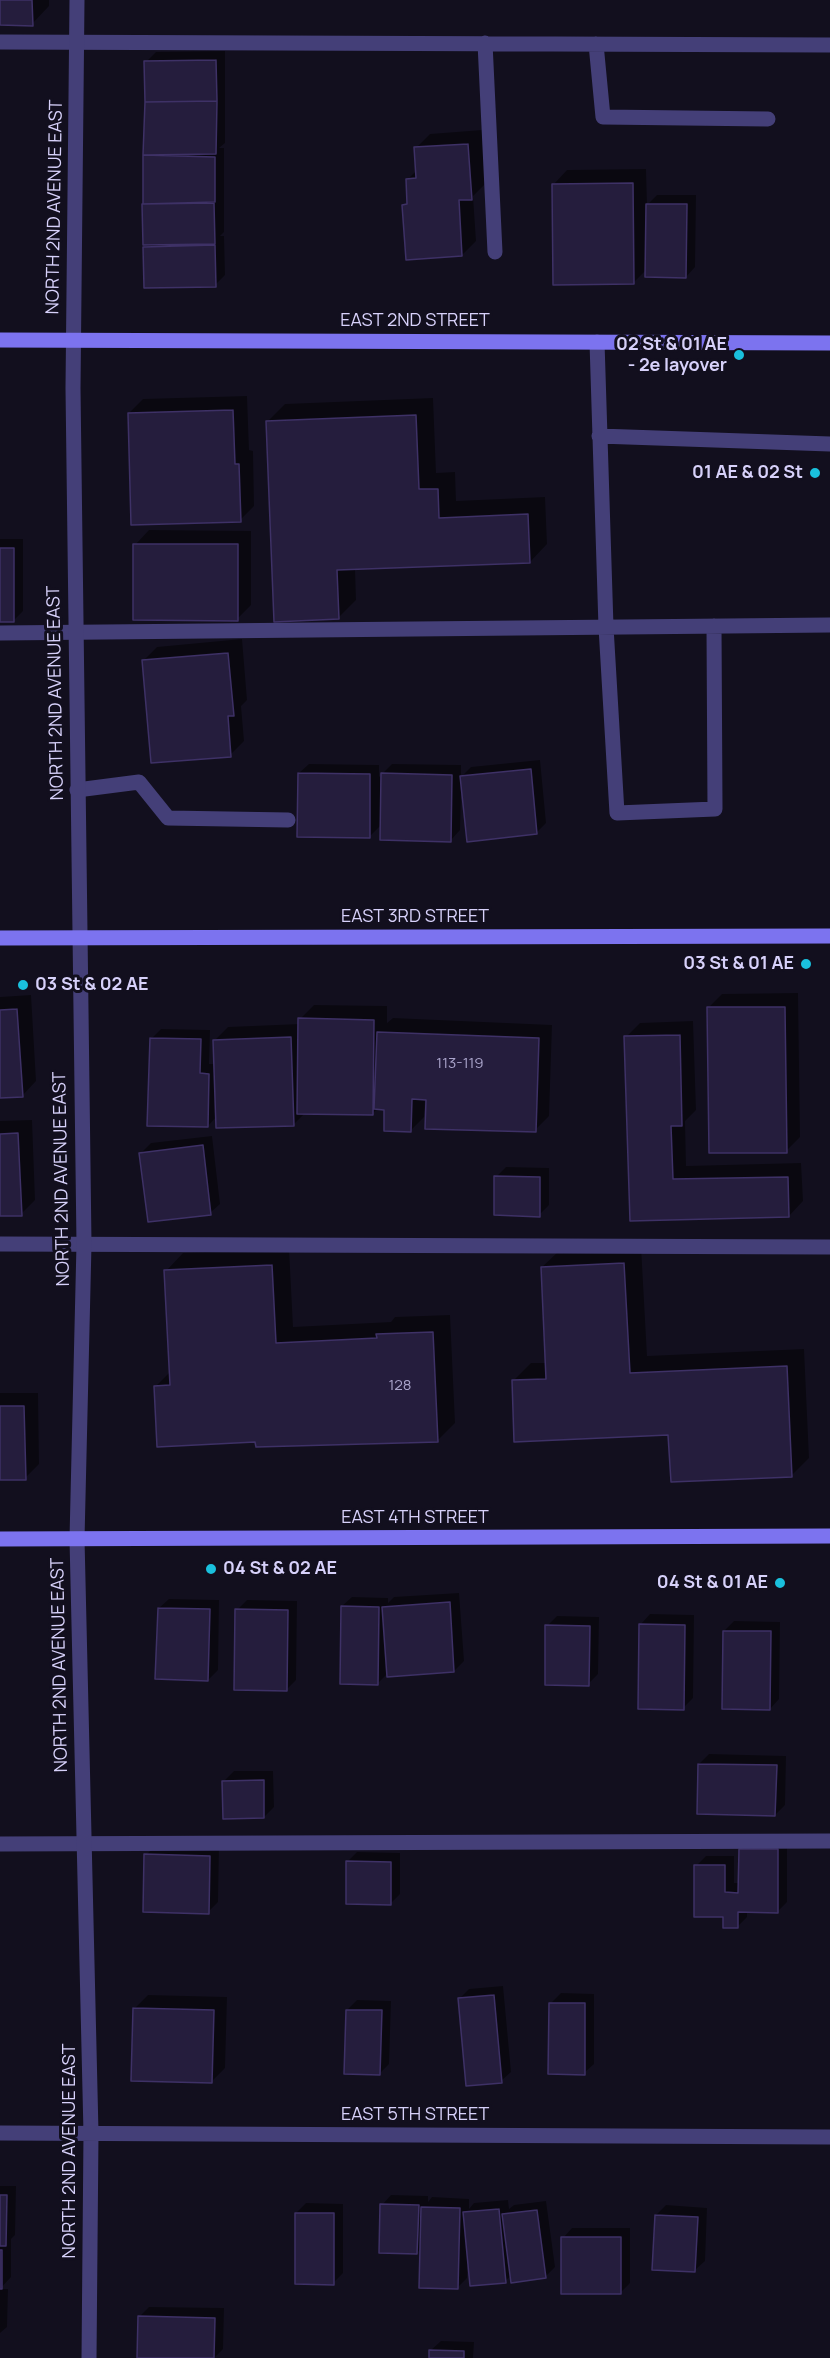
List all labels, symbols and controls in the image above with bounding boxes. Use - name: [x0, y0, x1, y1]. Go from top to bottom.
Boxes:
- street label: NORTH 2ND AVENUE EAST: [42, 99, 68, 315]
- street label: EAST 2ND STREET: [340, 310, 490, 332]
- place label: 02 St & 01 AE - 2e layover: [616, 334, 727, 376]
- marker: 02 St & 01 AE - 2e layover: [732, 348, 746, 362]
- place label: 01 AE & 02 St: [692, 462, 803, 484]
- marker: 01 AE & 02 St: [808, 466, 822, 480]
- street label: NORTH 2ND AVENUE EAST: [43, 585, 69, 801]
- street label: EAST 3RD STREET: [341, 906, 489, 928]
- place label: 03 St & 01 AE: [683, 953, 794, 975]
- marker: 03 St & 01 AE: [799, 957, 813, 971]
- place label: 03 St & 02 AE: [35, 974, 149, 996]
- marker: 03 St & 02 AE: [16, 978, 30, 992]
- house number: 113-119: [436, 1055, 484, 1073]
- street label: NORTH 2ND AVENUE EAST: [49, 1071, 75, 1287]
- house number: 128: [388, 1377, 412, 1395]
- street label: EAST 4TH STREET: [341, 1507, 489, 1529]
- street label: NORTH 2ND AVENUE EAST: [47, 1557, 73, 1773]
- place label: 04 St & 02 AE: [223, 1558, 337, 1580]
- marker: 04 St & 02 AE: [204, 1562, 218, 1576]
- place label: 04 St & 01 AE: [657, 1572, 768, 1594]
- marker: 04 St & 01 AE: [773, 1576, 787, 1590]
- street label: NORTH 2ND AVENUE EAST: [59, 2044, 81, 2258]
- street label: EAST 5TH STREET: [341, 2104, 489, 2126]

